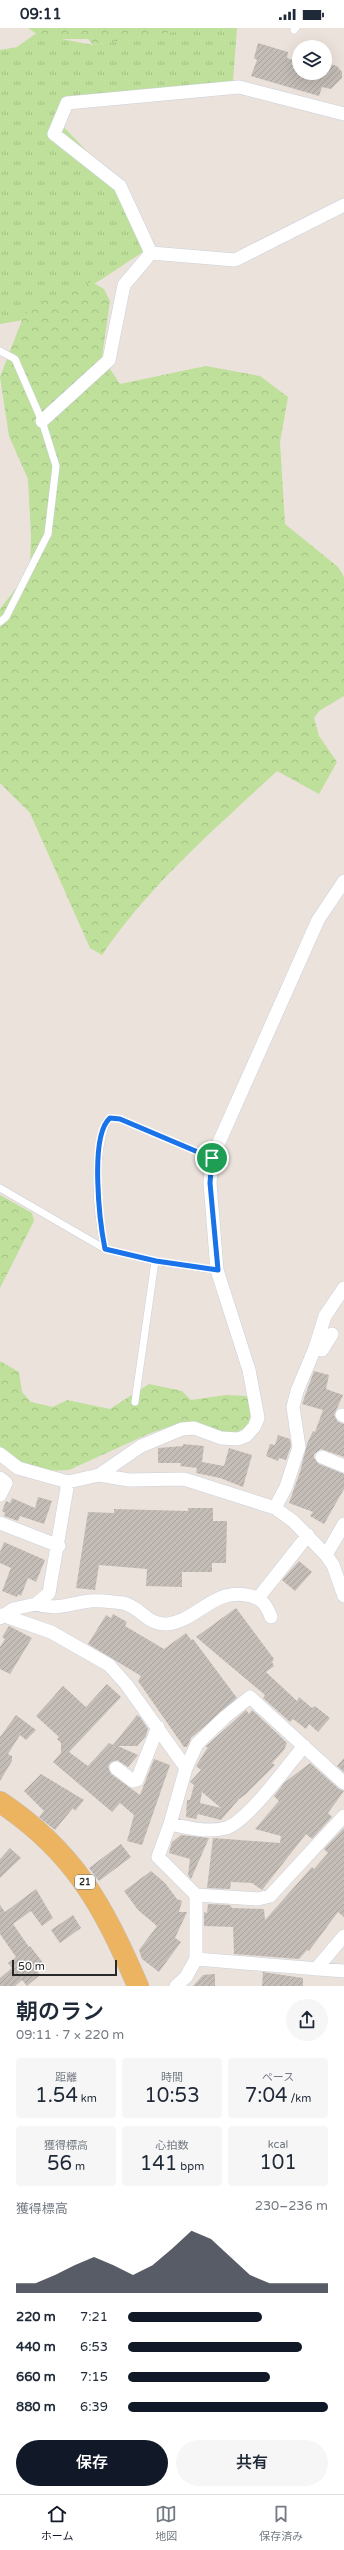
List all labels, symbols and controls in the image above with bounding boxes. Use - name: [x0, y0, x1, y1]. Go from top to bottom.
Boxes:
- text: 09:11: [20, 5, 62, 23]
- map controls: [292, 40, 332, 80]
- button: layers: [292, 40, 332, 80]
- pin: [195, 1141, 229, 1175]
- icon: arrive: [201, 1147, 223, 1169]
- road number: 21: [75, 1875, 95, 1889]
- scale bar: [12, 1958, 117, 1977]
- text: 50 m: [18, 1960, 45, 1973]
- text: 朝のラン: [16, 1999, 104, 2025]
- button: share: [286, 1999, 328, 2041]
- text: 09:11 · 7 × 220 m: [16, 2027, 124, 2043]
- text: 距離: [55, 2071, 77, 2084]
- text: 時間: [161, 2071, 183, 2084]
- text: ペース: [262, 2071, 294, 2084]
- text: 1.54: [35, 2084, 78, 2108]
- text: 10:53: [144, 2084, 200, 2108]
- text: 7:04: [245, 2084, 288, 2108]
- text: km: [78, 2092, 97, 2105]
- text: /km: [288, 2092, 311, 2105]
- text: kcal: [268, 2138, 288, 2151]
- text: 獲得標高: [44, 2139, 88, 2152]
- text: 心拍数: [156, 2139, 189, 2152]
- text: 101: [259, 2151, 297, 2175]
- text: 56: [47, 2152, 72, 2176]
- text: 141: [140, 2152, 177, 2176]
- text: m: [72, 2160, 85, 2173]
- text: bpm: [177, 2160, 204, 2173]
- text: 230–236 m: [255, 2198, 328, 2214]
- text: 獲得標高: [16, 2201, 68, 2217]
- text: 220 m: [16, 2309, 56, 2325]
- text: 7:21: [80, 2309, 108, 2325]
- text: 440 m: [16, 2339, 56, 2355]
- text: 6:53: [80, 2339, 108, 2355]
- text: 660 m: [16, 2369, 56, 2385]
- text: 7:15: [80, 2369, 108, 2385]
- text: 880 m: [16, 2399, 56, 2415]
- text: 6:39: [80, 2399, 108, 2415]
- button: 保存: [16, 2440, 168, 2486]
- button: 共有: [176, 2440, 328, 2486]
- tab: ホーム: [41, 2503, 74, 2543]
- tab: 地図: [155, 2503, 177, 2543]
- tab: 保存済み: [259, 2503, 303, 2543]

